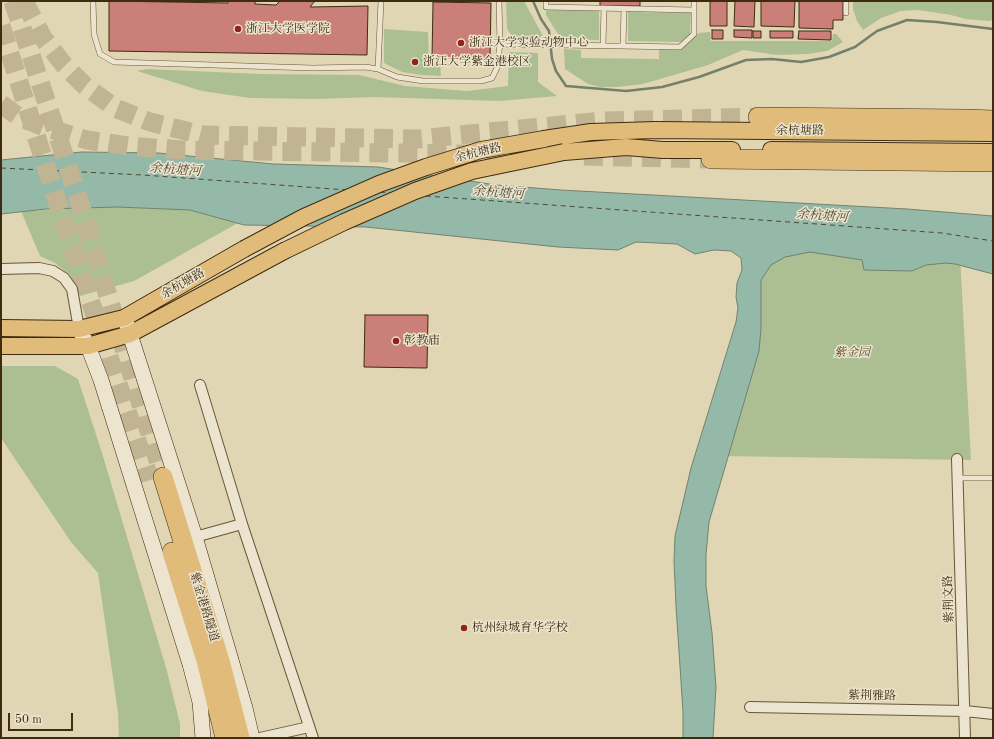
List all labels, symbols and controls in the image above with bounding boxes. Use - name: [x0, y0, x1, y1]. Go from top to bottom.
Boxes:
- place label: 浙江大学医学院: [246, 22, 330, 36]
- marker: 浙江大学医学院: [233, 24, 243, 34]
- place label: 浙江大学实验动物中心: [469, 36, 589, 50]
- marker: 浙江大学实验动物中心: [456, 38, 466, 48]
- place label: 浙江大学紫金港校区: [423, 55, 531, 69]
- marker: 浙江大学紫金港校区: [410, 57, 420, 67]
- street label: 余杭塘路: [776, 124, 824, 138]
- street label: 余杭塘路: [453, 140, 503, 166]
- water label: 余杭塘河: [149, 160, 201, 180]
- water label: 余杭塘河: [472, 183, 524, 203]
- water label: 余杭塘河: [796, 206, 848, 226]
- street label: 余杭塘路: [159, 266, 207, 302]
- place label: 彰教庙: [404, 334, 440, 348]
- marker: 彰教庙: [391, 336, 401, 346]
- park label: 紫金园: [834, 346, 870, 360]
- street label: 紫金港路隧道: [187, 570, 221, 644]
- street label: 紫荆文路: [941, 575, 957, 623]
- place label: 杭州绿城育华学校: [472, 621, 568, 635]
- marker: 杭州绿城育华学校: [459, 623, 469, 633]
- street label: 紫荆雅路: [848, 688, 896, 704]
- scale bar: [10, 705, 75, 731]
- text: 50 m: [15, 714, 42, 726]

